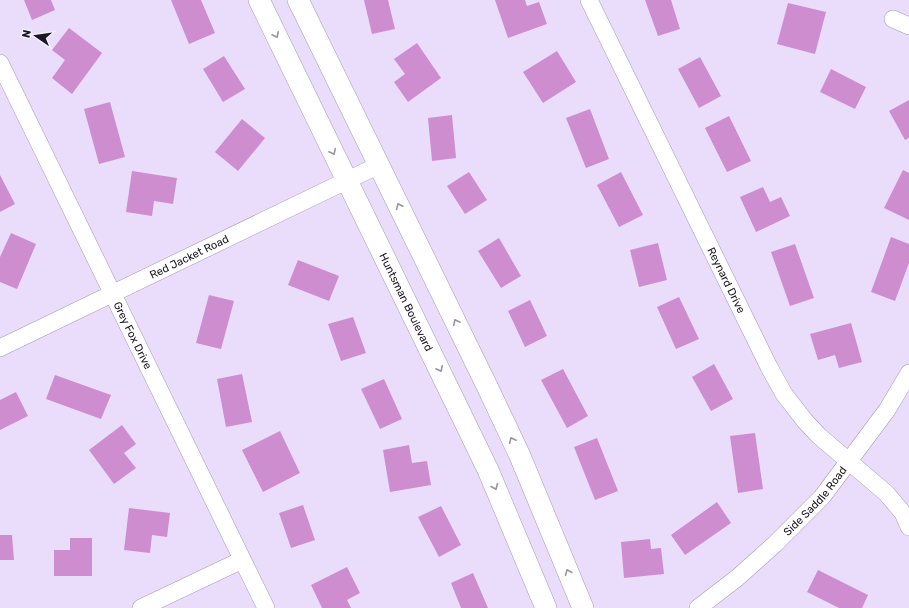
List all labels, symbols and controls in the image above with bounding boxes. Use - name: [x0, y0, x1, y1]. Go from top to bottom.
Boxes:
- north arrow: [16, 16, 56, 56]
- text: N: [20, 28, 34, 39]
- one-way arrow: [271, 31, 279, 38]
- one-way arrow: [328, 148, 336, 155]
- one-way arrow: [396, 202, 404, 210]
- street label: Red Jacket Road: [147, 232, 231, 281]
- street label: Reynard Drive: [705, 245, 748, 315]
- street label: Huntsman Boulevard: [377, 251, 436, 353]
- street label: Grey Fox Drive: [111, 299, 155, 371]
- one-way arrow: [453, 319, 461, 327]
- one-way arrow: [435, 365, 442, 373]
- one-way arrow: [509, 436, 517, 444]
- street label: Side Saddle Road: [781, 464, 849, 538]
- one-way arrow: [490, 483, 498, 490]
- one-way arrow: [565, 569, 573, 576]

